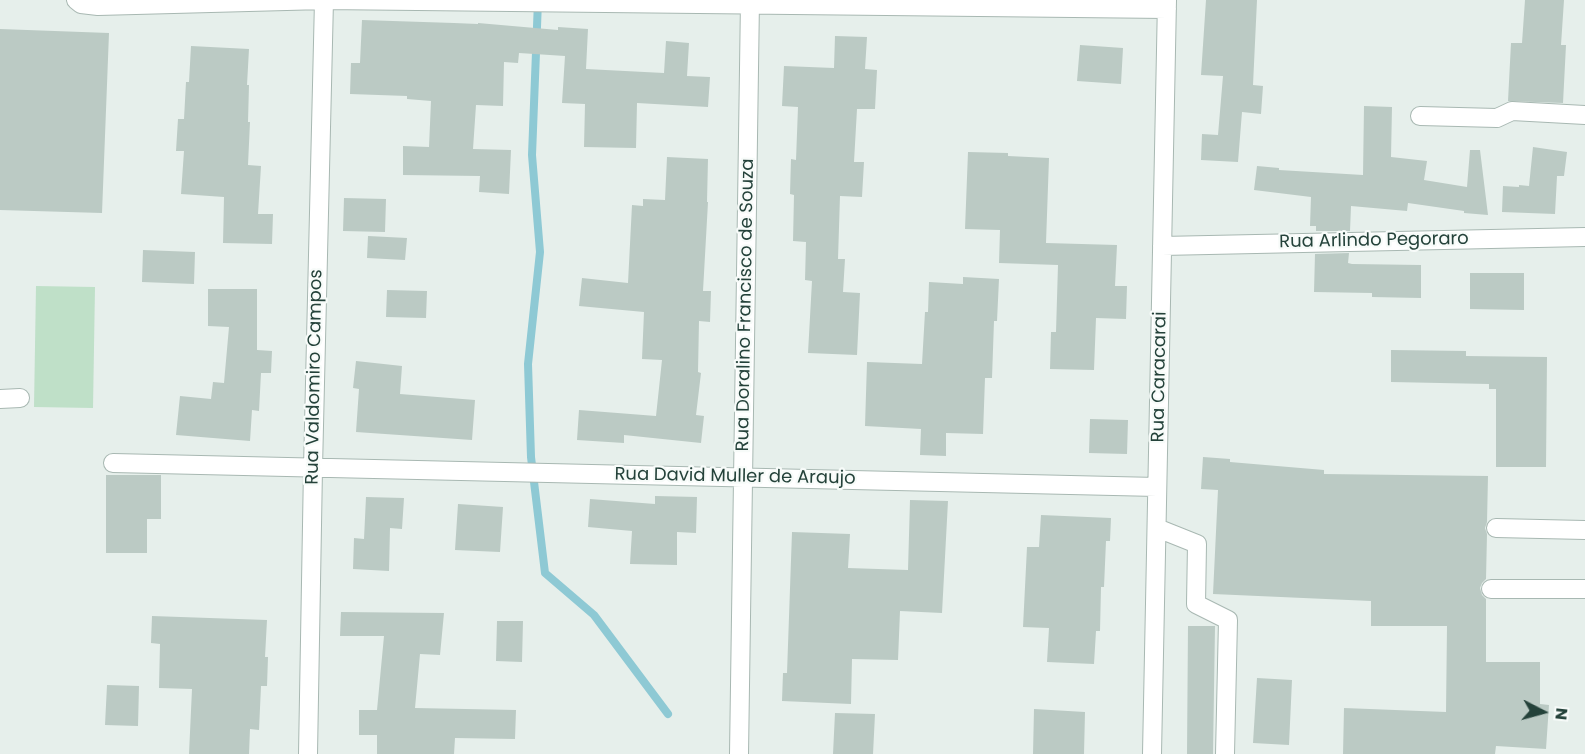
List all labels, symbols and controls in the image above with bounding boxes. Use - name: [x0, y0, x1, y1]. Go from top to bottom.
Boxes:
- street label: Rua Doralino Francisco de Souza: [733, 158, 759, 452]
- street label: Rua Arlindo Pegoraro: [1279, 229, 1469, 253]
- street label: Rua Valdomiro Campos: [302, 269, 328, 485]
- street label: Rua Caracarai: [1148, 311, 1172, 443]
- street label: Rua David Muller de Araujo: [614, 464, 856, 490]
- north arrow: [1513, 682, 1573, 742]
- text: N: [1549, 707, 1573, 721]

